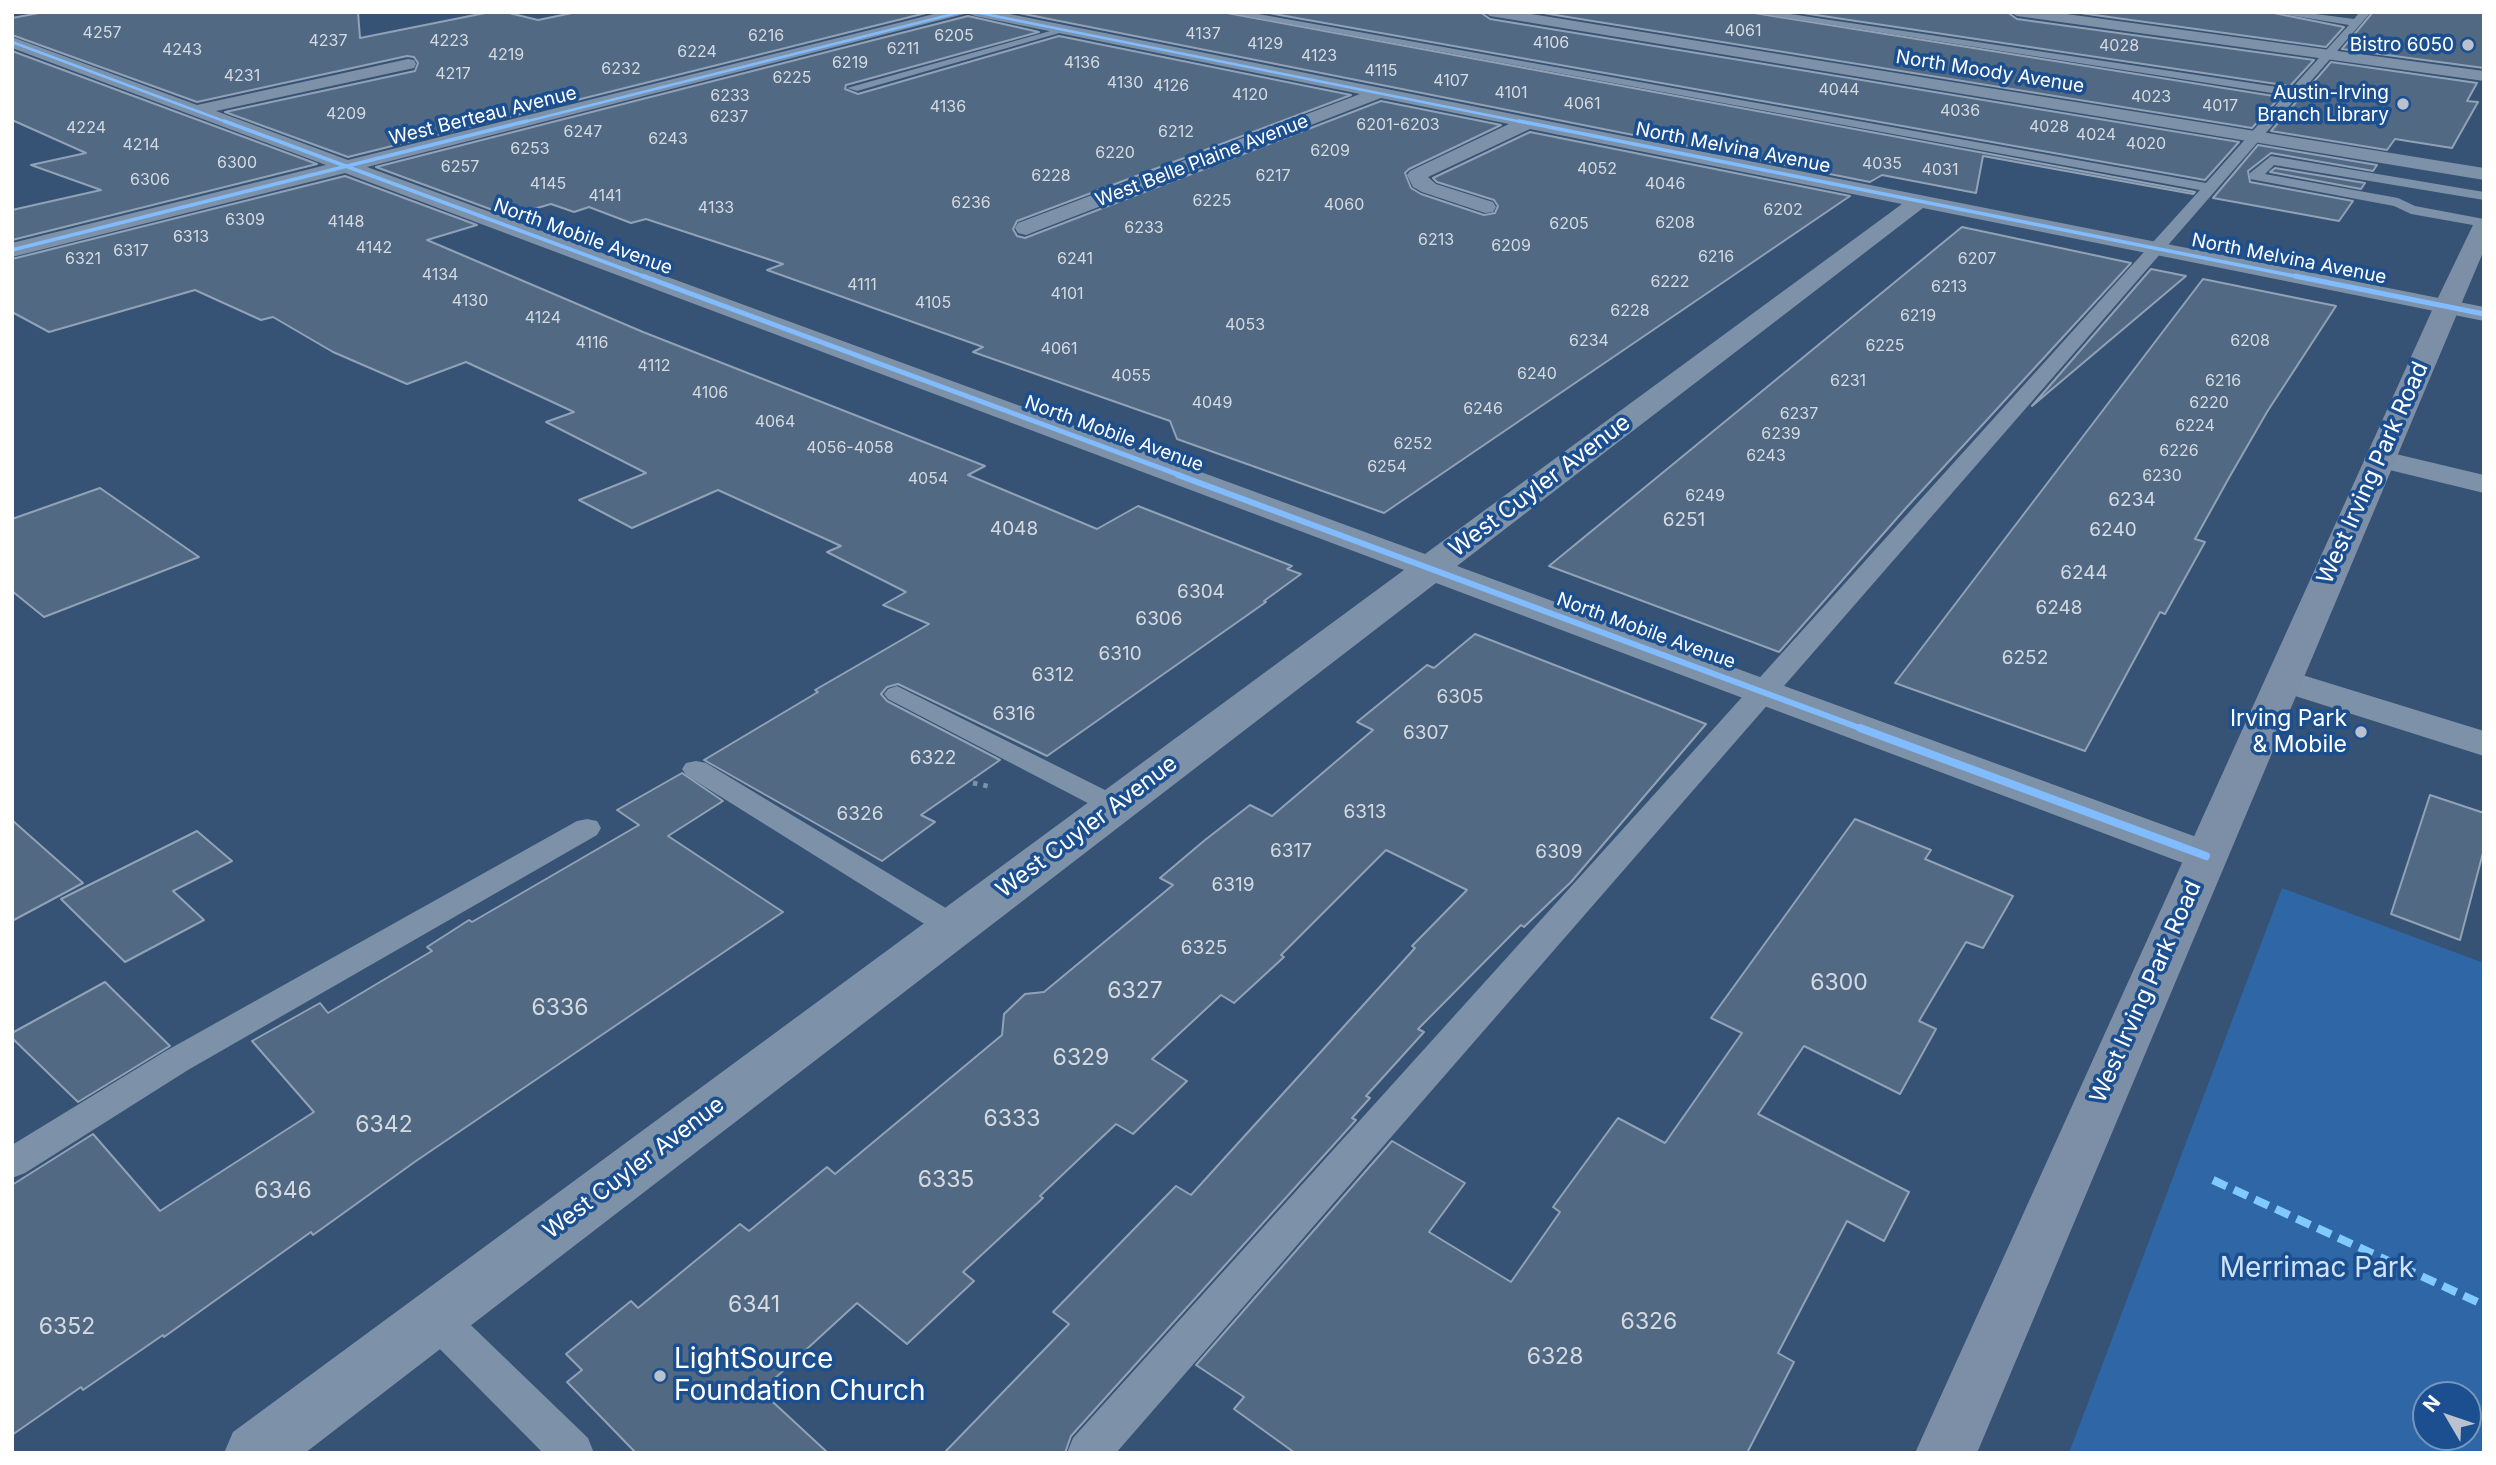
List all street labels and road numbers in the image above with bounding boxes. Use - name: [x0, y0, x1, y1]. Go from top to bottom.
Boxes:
- street label: North Moody Avenue: [1894, 46, 2086, 98]
- street label: West Berteau Avenue: [387, 82, 579, 150]
- street label: West Belle Plaine Avenue: [1092, 110, 1312, 212]
- street label: North Melvina Avenue: [1634, 118, 1832, 178]
- street label: North Mobile Avenue: [491, 194, 675, 280]
- street label: North Melvina Avenue: [2190, 229, 2388, 289]
- street label: West Irving Park Road: [2312, 358, 2434, 588]
- street label: North Mobile Avenue: [1022, 391, 1206, 477]
- street label: West Cuyler Avenue: [1444, 409, 1636, 563]
- street label: North Mobile Avenue: [1554, 588, 1738, 674]
- street label: West Cuyler Avenue: [991, 750, 1183, 904]
- street label: West Irving Park Road: [2085, 877, 2207, 1107]
- street label: West Cuyler Avenue: [538, 1091, 730, 1245]

